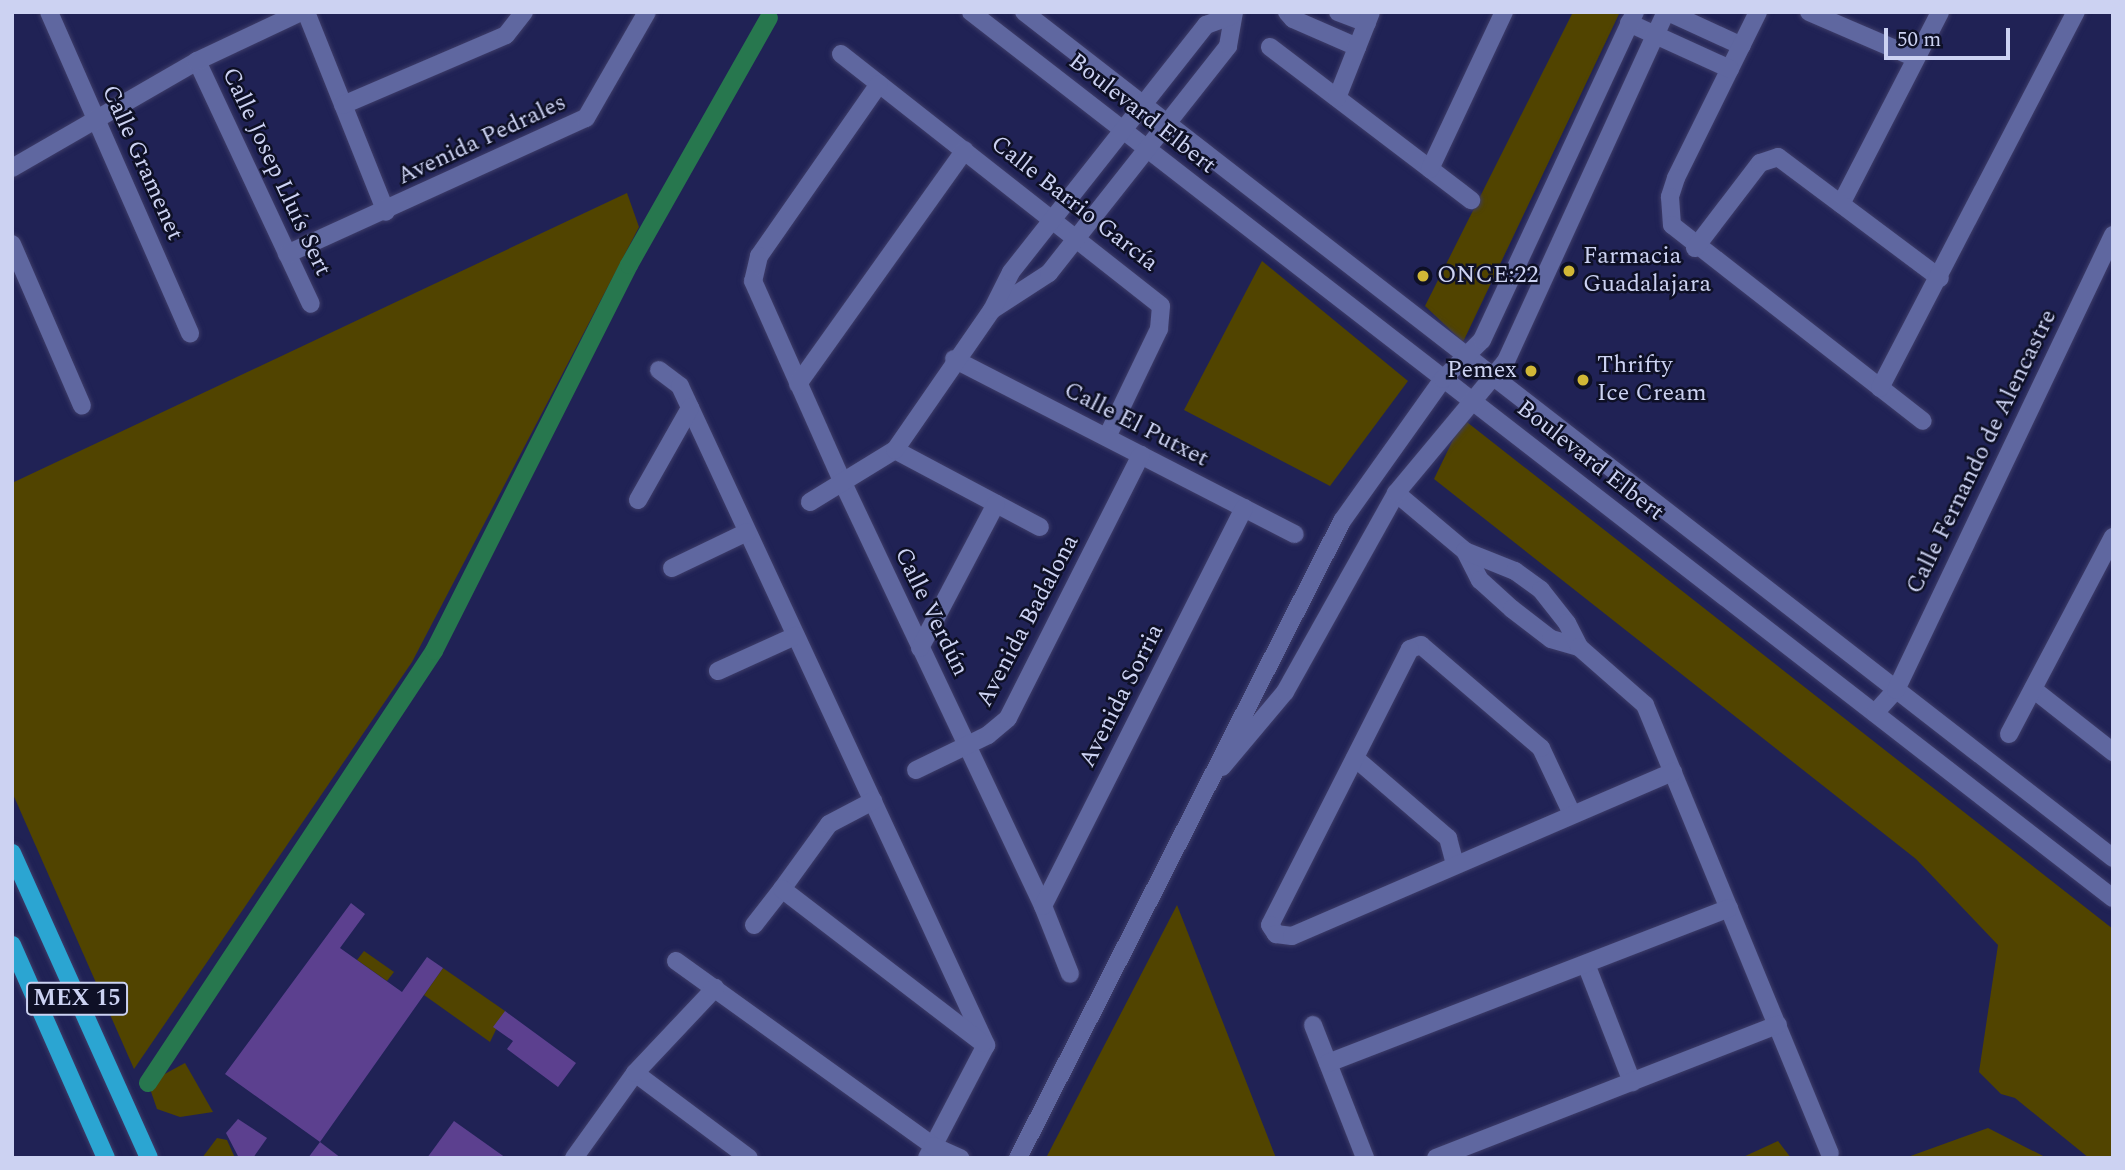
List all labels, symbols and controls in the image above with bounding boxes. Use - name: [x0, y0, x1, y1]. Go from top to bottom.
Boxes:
- scale bar: [1887, 14, 2013, 58]
- text: 50 m: [1897, 24, 1941, 56]
- street label: Boulevard Elbert: [1063, 47, 1221, 181]
- street label: Calle Josep Lluís Sert: [215, 63, 337, 281]
- street label: Calle Gramenet: [95, 81, 189, 245]
- street label: Avenida Pedrales: [393, 88, 571, 192]
- street label: Calle Barrio García: [985, 130, 1163, 278]
- place label: Farmacia Guadalajara: [1583, 243, 1711, 299]
- place label: ONCE:22: [1437, 262, 1539, 290]
- marker: Farmacia Guadalajara: [1561, 263, 1577, 279]
- marker: ONCE:22: [1415, 268, 1431, 284]
- street label: Calle Fernando de Alencastre: [1901, 305, 2063, 599]
- place label: Thrifty Ice Cream: [1597, 352, 1707, 408]
- place label: Pemex: [1447, 357, 1517, 385]
- marker: Pemex: [1523, 363, 1539, 379]
- marker: Thrifty Ice Cream: [1575, 372, 1591, 388]
- street label: Calle El Putxet: [1059, 376, 1213, 474]
- street label: Boulevard Elbert: [1511, 394, 1669, 528]
- street label: Avenida Badalona: [970, 530, 1086, 712]
- street label: Calle Verdún: [888, 543, 974, 681]
- street label: Avenida Sorria: [1073, 619, 1171, 773]
- road number: MEX 15: [24, 980, 130, 1018]

